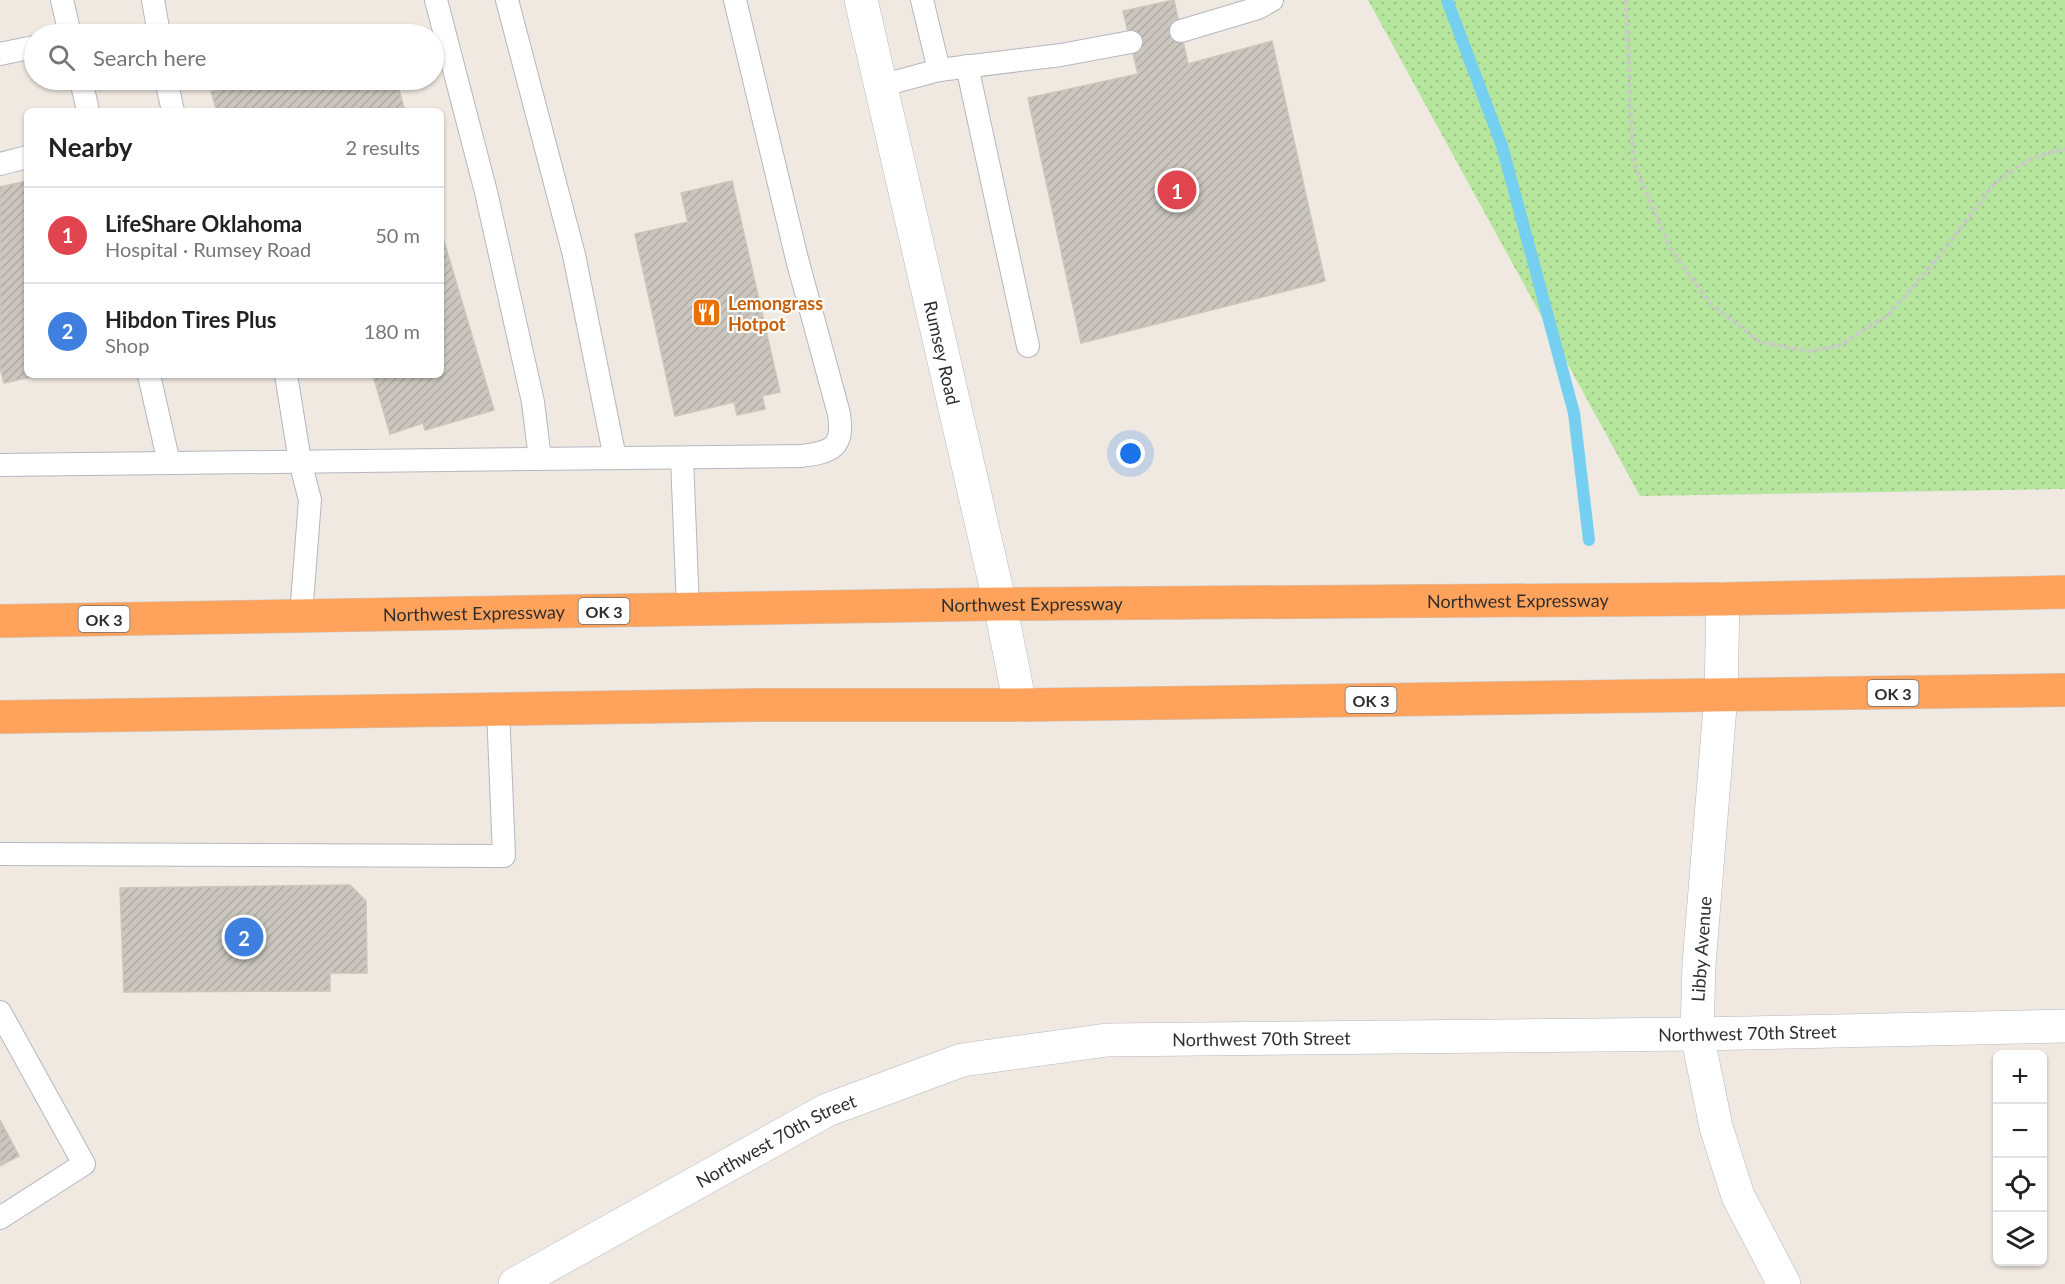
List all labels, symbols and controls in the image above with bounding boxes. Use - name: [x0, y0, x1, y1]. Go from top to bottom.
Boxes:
- search box: [24, 24, 444, 90]
- icon: search: [45, 41, 78, 74]
- text: Search here: [93, 44, 206, 71]
- text: Nearby: [48, 131, 133, 163]
- text: 2 results: [345, 135, 420, 159]
- pin: 1: [1158, 168, 1196, 213]
- text: LifeShare Oklahoma: [105, 210, 302, 237]
- text: 1: [62, 223, 73, 247]
- text: 50 m: [375, 223, 420, 247]
- text: Hospital · Rumsey Road: [105, 237, 311, 261]
- place label: Lemongrass Hotpot: [728, 292, 823, 335]
- restaurant icon: Lemongrass Hotpot: [691, 297, 723, 329]
- street label: Rumsey Road: [920, 299, 965, 407]
- text: Hibdon Tires Plus: [105, 306, 277, 333]
- text: 2: [62, 319, 73, 343]
- text: 180 m: [364, 319, 420, 343]
- text: Shop: [105, 333, 149, 357]
- your location: [1116, 439, 1145, 468]
- street label: Northwest Expressway: [1427, 589, 1610, 612]
- street label: Northwest Expressway: [941, 592, 1124, 616]
- road number: OK 3: [578, 598, 630, 624]
- street label: Northwest Expressway: [383, 600, 566, 625]
- road number: OK 3: [78, 606, 130, 632]
- road number: OK 3: [1868, 680, 1918, 706]
- road number: OK 3: [1346, 687, 1396, 713]
- street label: Libby Avenue: [1686, 895, 1716, 1003]
- pin: 2: [224, 914, 264, 960]
- street label: Northwest 70th Street: [1658, 1020, 1837, 1045]
- street label: Northwest 70th Street: [1172, 1027, 1351, 1050]
- map controls: [1993, 1050, 2047, 1266]
- button: +: [1993, 1050, 2047, 1104]
- street label: Northwest 70th Street: [692, 1089, 859, 1192]
- button: −: [1993, 1104, 2047, 1158]
- button: locate: [1993, 1158, 2047, 1212]
- button: layers: [1993, 1212, 2047, 1266]

